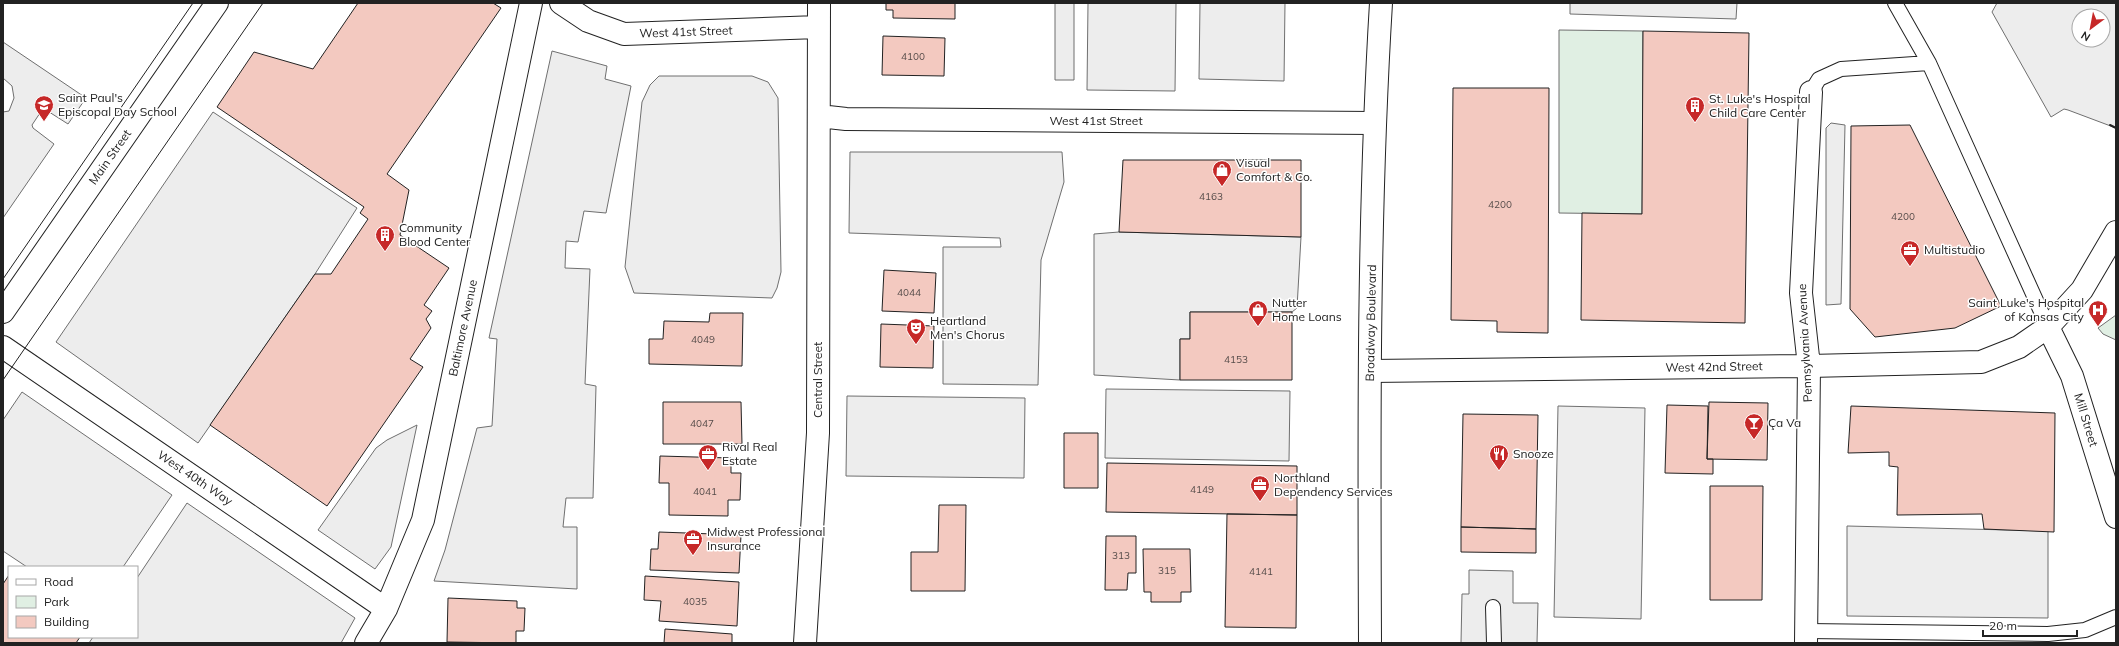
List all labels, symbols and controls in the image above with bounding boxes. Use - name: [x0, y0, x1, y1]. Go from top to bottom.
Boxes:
- north arrow: [2071, 8, 2111, 48]
- street label: West 41st Street: [639, 22, 733, 41]
- text: N: [2078, 28, 2093, 45]
- house number: 4100: [901, 50, 925, 63]
- place label: Saint Paul's Episcopal Day School: [58, 90, 177, 119]
- place label: St. Luke's Hospital Child Care Center: [1709, 91, 1811, 120]
- school or university icon: Saint Paul's Episcopal Day School: [33, 94, 55, 122]
- building icon: St. Luke's Hospital Child Care Center: [1684, 95, 1706, 123]
- street label: West 41st Street: [1049, 113, 1143, 128]
- street label: Main Street: [85, 126, 134, 187]
- place label: Visual Comfort & Co.: [1236, 155, 1312, 184]
- shop icon: Visual Comfort & Co.: [1211, 159, 1233, 187]
- house number: 4163: [1199, 190, 1223, 203]
- house number: 4200: [1488, 198, 1512, 211]
- house number: 4200: [1891, 210, 1915, 223]
- place label: Community Blood Center: [399, 220, 471, 249]
- building icon: Community Blood Center: [374, 224, 396, 252]
- office icon: Multistudio: [1899, 239, 1921, 267]
- place label: Multistudio: [1924, 242, 1985, 257]
- street label: Broadway Boulevard: [1362, 264, 1379, 382]
- street label: Baltimore Avenue: [445, 278, 480, 378]
- street label: Pennsylvania Avenue: [1794, 283, 1815, 403]
- house number: 4044: [897, 286, 921, 299]
- place label: Nutter Home Loans: [1272, 295, 1342, 324]
- place label: Saint Luke's Hospital of Kansas City: [1968, 295, 2085, 324]
- shop icon: Nutter Home Loans: [1247, 299, 1269, 327]
- hospital icon: Saint Luke's Hospital of Kansas City: [2087, 299, 2109, 327]
- place label: Heartland Men's Chorus: [930, 313, 1005, 342]
- theatre icon: Heartland Men's Chorus: [905, 317, 927, 345]
- house number: 4049: [691, 333, 715, 346]
- street label: Central Street: [810, 342, 825, 418]
- house number: 4153: [1224, 353, 1248, 366]
- street label: West 42nd Street: [1665, 358, 1763, 375]
- street label: Mill Street: [2071, 391, 2102, 448]
- bar icon: Ça Va: [1743, 412, 1765, 440]
- place label: Ça Va: [1768, 415, 1801, 430]
- house number: 4047: [690, 417, 714, 430]
- place label: Rival Real Estate: [722, 439, 777, 468]
- office icon: Rival Real Estate: [697, 443, 719, 471]
- restaurant icon: Snooze: [1488, 443, 1510, 471]
- place label: Snooze: [1513, 446, 1554, 461]
- street label: West 40th Way: [155, 447, 236, 509]
- place label: Northland Dependency Services: [1274, 470, 1393, 499]
- office icon: Northland Dependency Services: [1249, 474, 1271, 502]
- house number: 4149: [1190, 483, 1214, 496]
- house number: 4041: [693, 485, 717, 498]
- place label: Midwest Professional Insurance: [707, 524, 825, 553]
- office icon: Midwest Professional Insurance: [682, 528, 704, 556]
- house number: 313: [1112, 549, 1130, 562]
- house number: 315: [1158, 564, 1176, 577]
- house number: 4141: [1249, 565, 1273, 578]
- legend: [8, 566, 138, 638]
- text: Road: [44, 574, 73, 589]
- text: Park: [44, 594, 70, 609]
- house number: 4035: [683, 595, 707, 608]
- scale bar: [1983, 612, 2077, 638]
- text: Building: [44, 614, 89, 629]
- text: 20 m: [1989, 618, 2017, 633]

